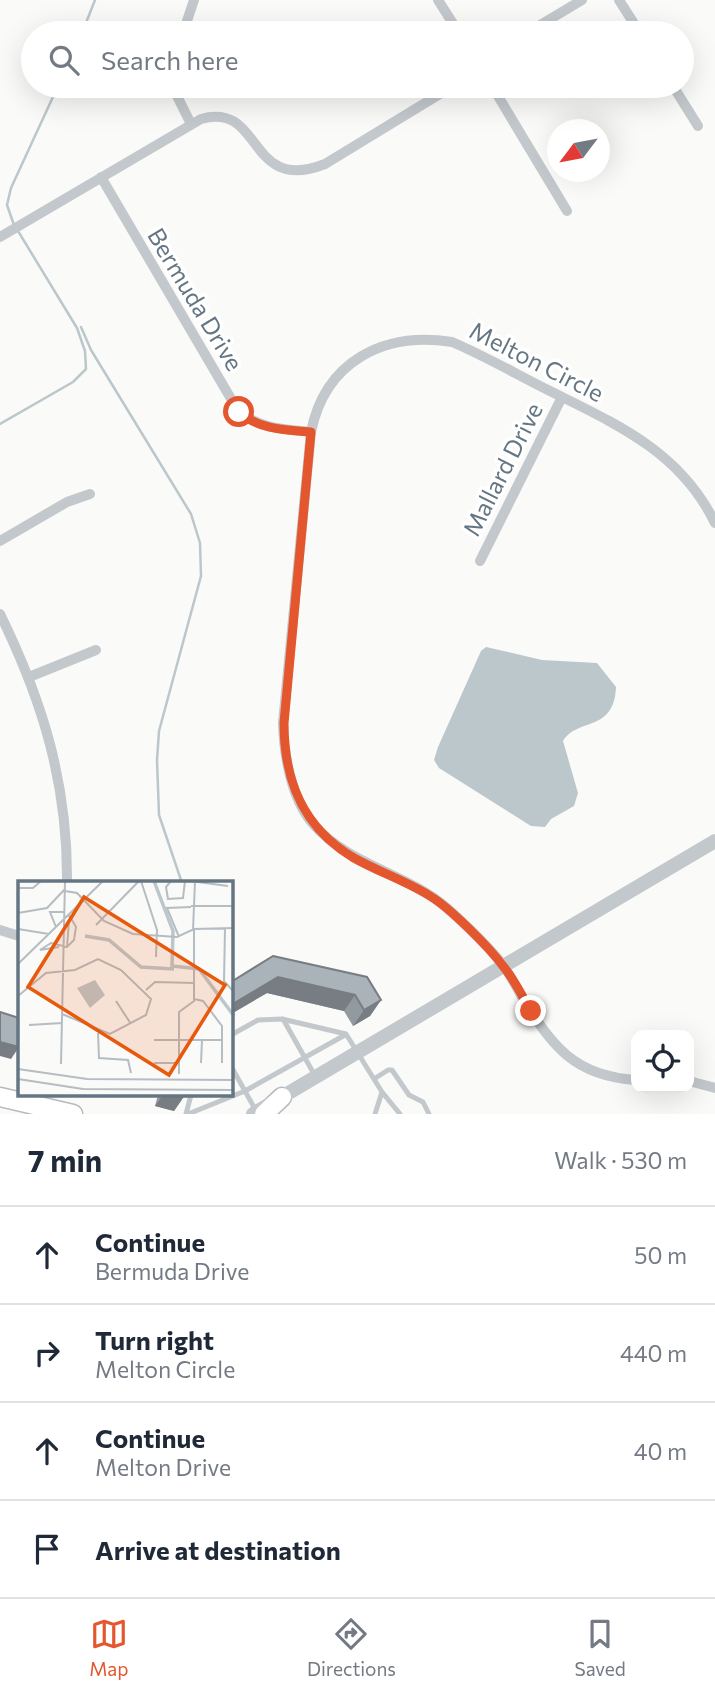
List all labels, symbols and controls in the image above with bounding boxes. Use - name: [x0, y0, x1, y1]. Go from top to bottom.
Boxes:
- search box: [21, 21, 694, 98]
- icon: search: [45, 41, 83, 79]
- text: Search here: [101, 44, 239, 75]
- north arrow: [547, 119, 610, 182]
- street label: Bermuda Drive: [142, 222, 250, 376]
- street label: Melton Circle: [465, 315, 609, 407]
- route start: [223, 396, 254, 427]
- street label: Mallard Drive: [456, 398, 548, 540]
- inset map: [18, 881, 233, 1096]
- route end: [515, 995, 546, 1026]
- map controls: [631, 1030, 694, 1093]
- button: locate: [631, 1030, 694, 1093]
- text: 7 min: [28, 1141, 102, 1178]
- text: Walk · 530 m: [554, 1146, 687, 1174]
- text: Continue: [95, 1226, 205, 1257]
- icon: ahead: [28, 1236, 66, 1274]
- text: 50 m: [634, 1241, 687, 1269]
- text: Bermuda Drive: [95, 1257, 249, 1285]
- text: Turn right: [95, 1324, 214, 1355]
- icon: right: [28, 1334, 66, 1372]
- text: 440 m: [620, 1339, 687, 1367]
- text: Melton Circle: [95, 1355, 235, 1383]
- text: Continue: [95, 1422, 205, 1453]
- icon: ahead: [28, 1432, 66, 1470]
- text: 40 m: [634, 1437, 687, 1465]
- text: Melton Drive: [95, 1453, 231, 1481]
- icon: arrive: [28, 1530, 66, 1568]
- text: Arrive at destination: [95, 1534, 341, 1565]
- tab: Map: [89, 1615, 128, 1680]
- tab: Directions: [307, 1615, 396, 1680]
- tab: Saved: [574, 1615, 626, 1680]

